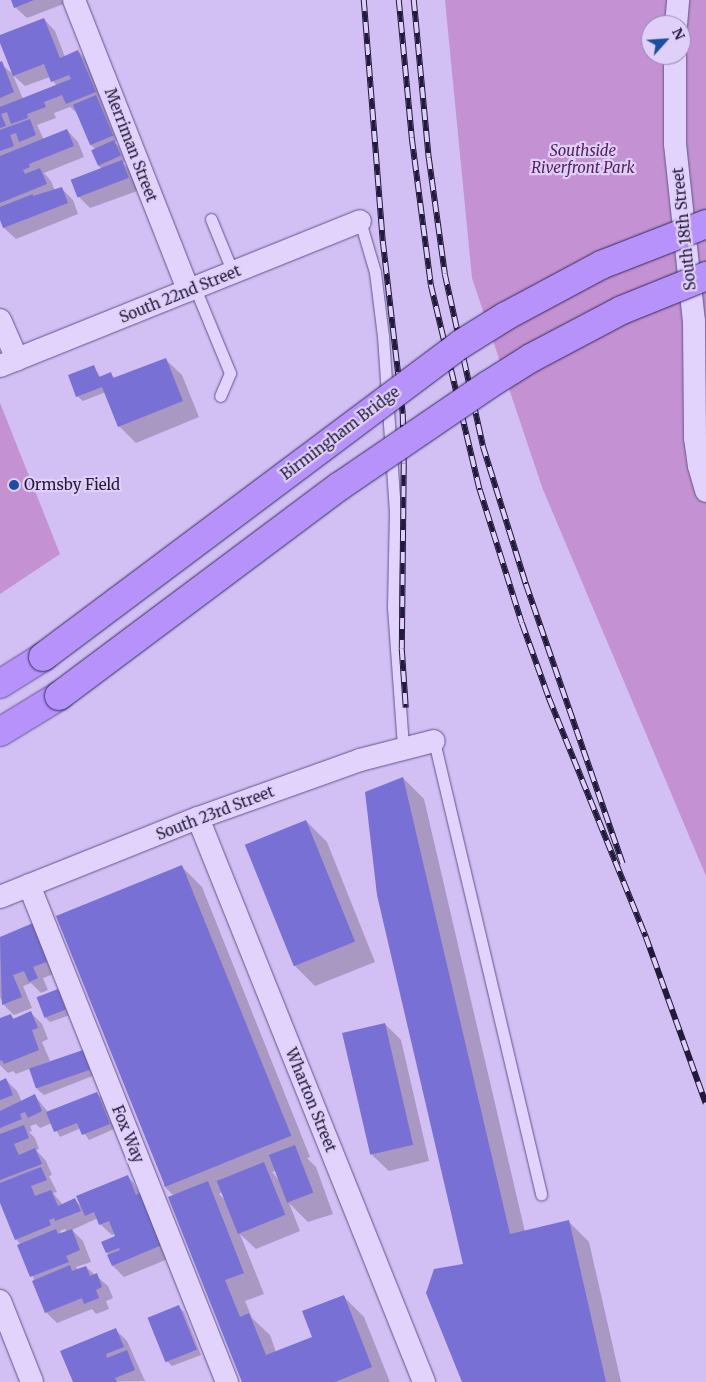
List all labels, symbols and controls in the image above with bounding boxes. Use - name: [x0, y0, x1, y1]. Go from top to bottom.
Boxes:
- north arrow: [641, 15, 691, 65]
- text: N: [668, 25, 689, 43]
- street label: Merriman Street: [101, 86, 161, 204]
- park label: Southside Riverfront Park: [531, 141, 635, 176]
- street label: South 18th Street: [669, 167, 699, 291]
- street label: South 22nd Street: [117, 261, 243, 327]
- street label: Birmingham Bridge: [277, 383, 403, 483]
- place label: Ormsby Field: [24, 476, 120, 494]
- marker: Ormsby Field: [8, 479, 20, 491]
- street label: South 23rd Street: [154, 782, 276, 844]
- street label: Wharton Street: [282, 1045, 340, 1155]
- street label: Fox Way: [108, 1103, 148, 1165]

